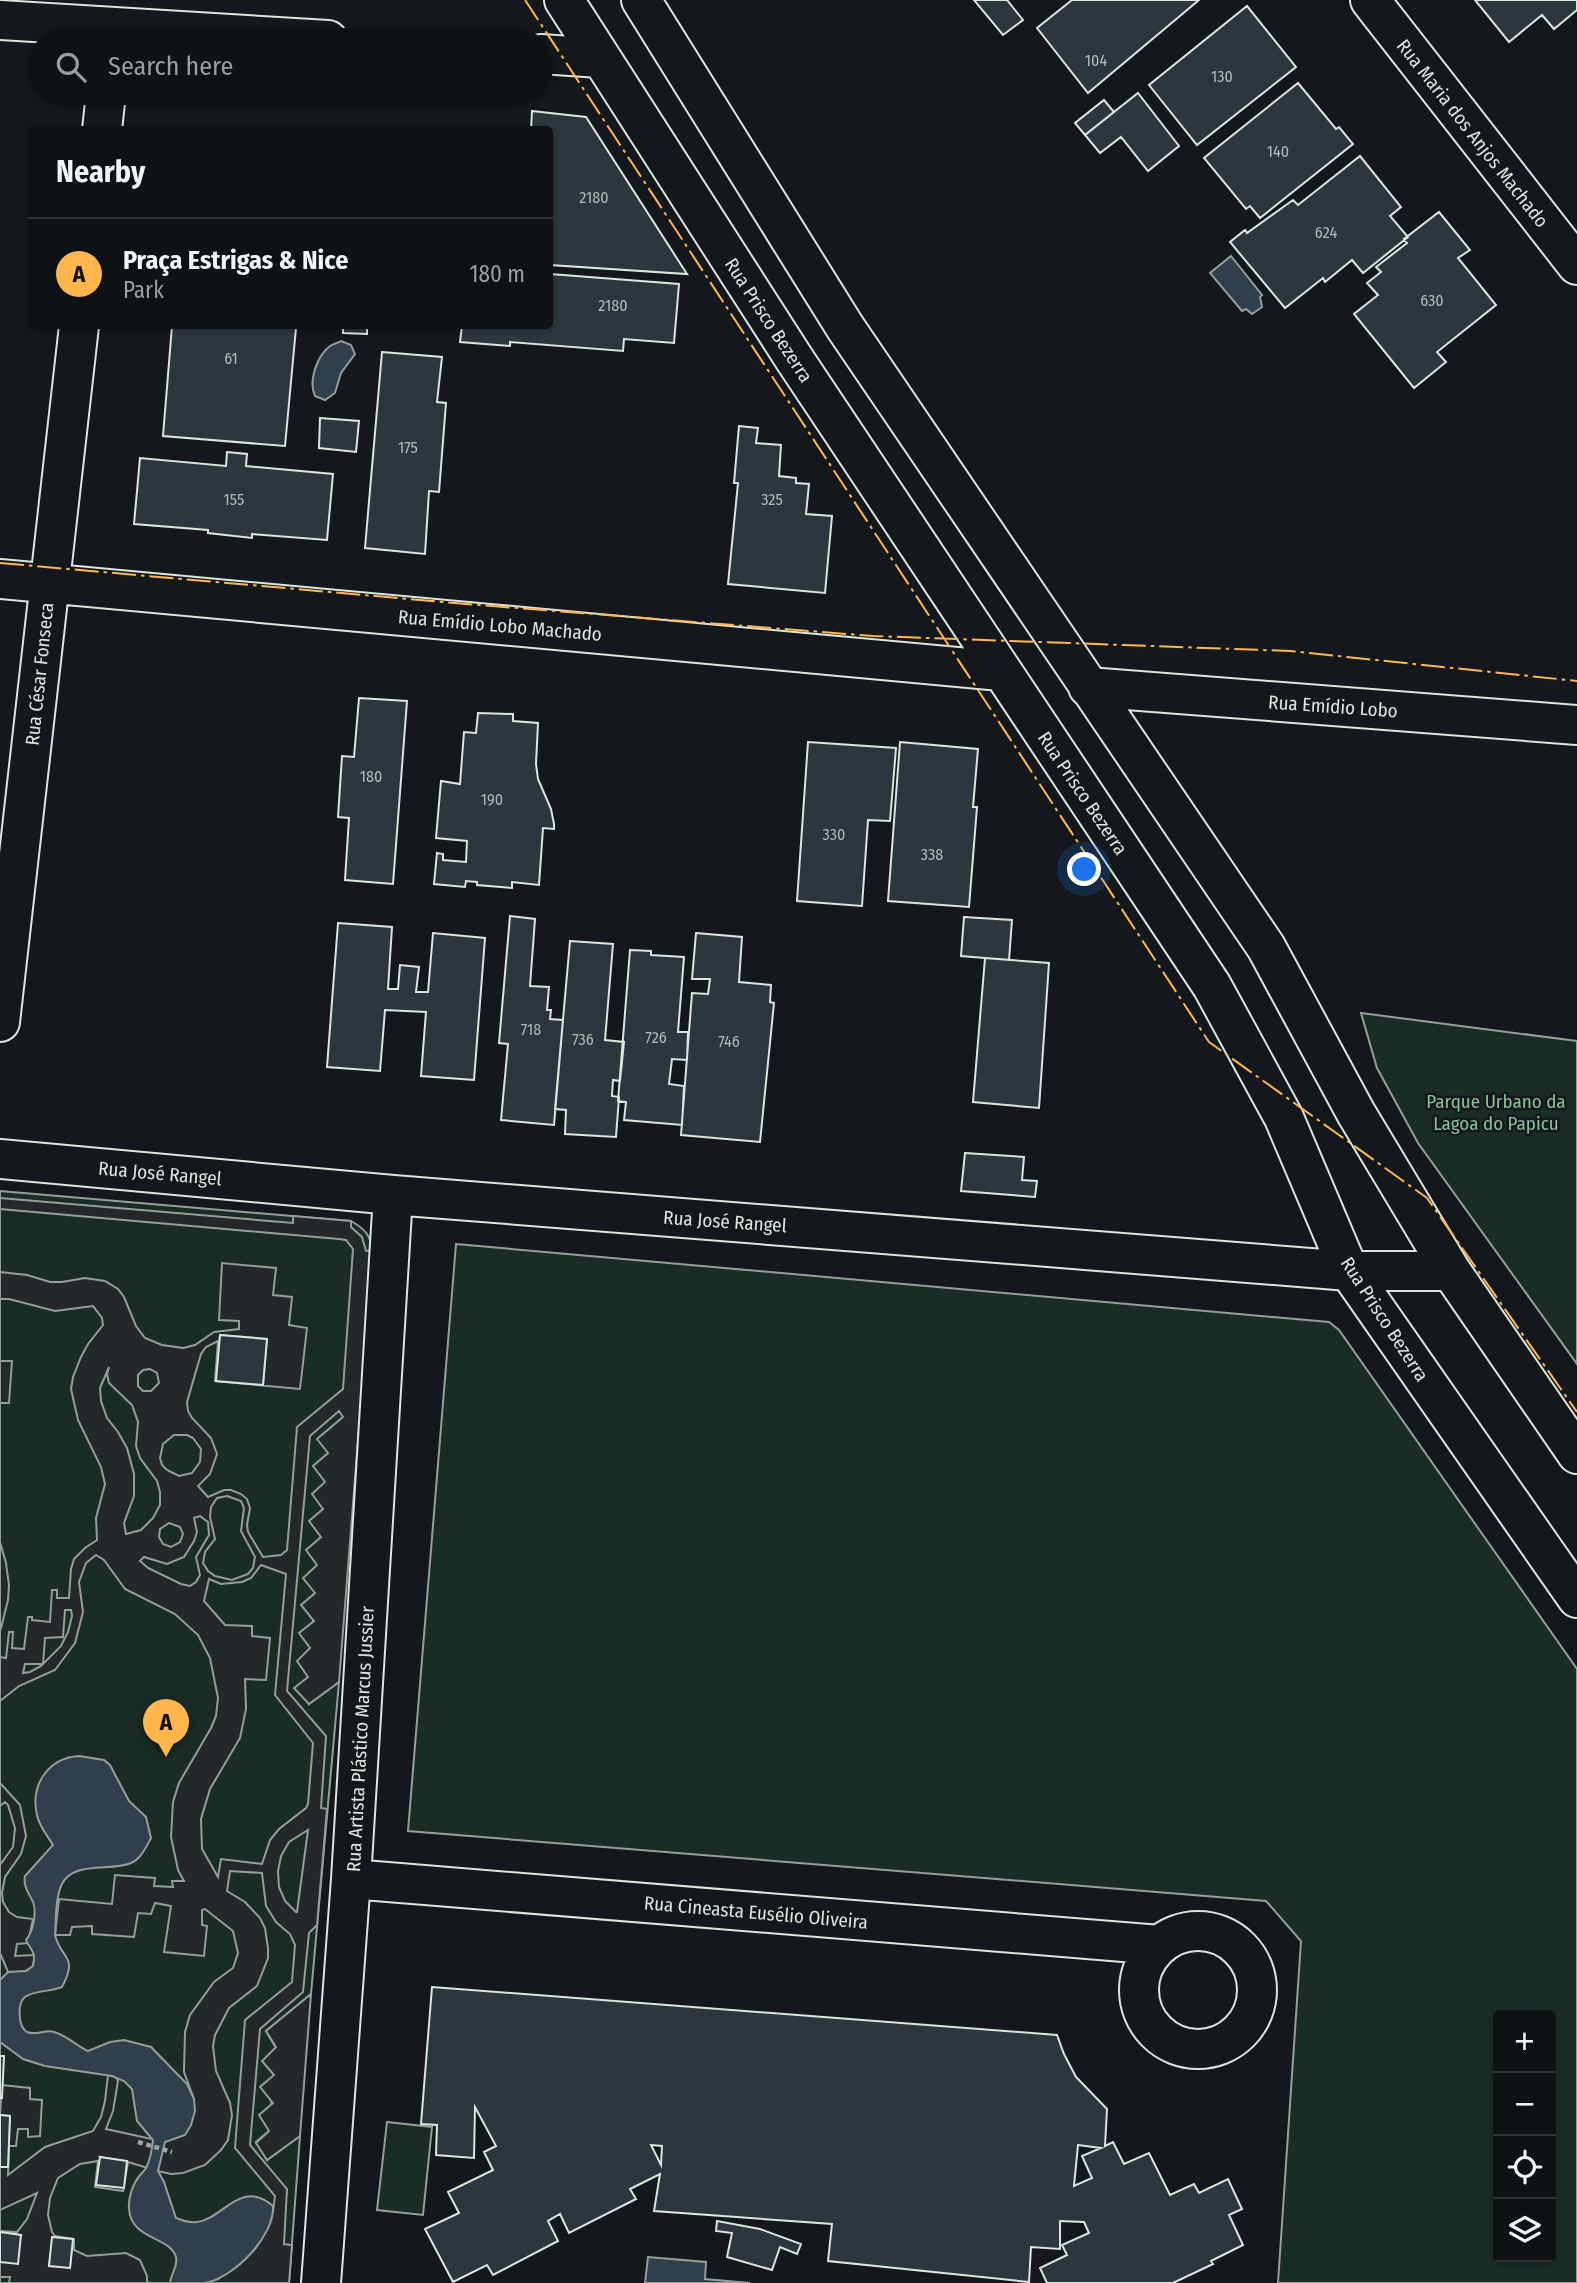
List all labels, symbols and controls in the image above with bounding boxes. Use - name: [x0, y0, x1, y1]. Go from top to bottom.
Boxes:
- search box: [28, 28, 553, 105]
- street label: Rua Maria dos Anjos Machado: [1392, 35, 1553, 232]
- icon: search: [52, 48, 90, 86]
- text: Search here: [108, 51, 233, 82]
- house number: 104: [1085, 51, 1107, 70]
- house number: 130: [1211, 67, 1233, 86]
- house number: 140: [1267, 142, 1289, 161]
- text: Nearby: [56, 154, 145, 190]
- house number: 2180: [579, 188, 609, 207]
- house number: 624: [1315, 223, 1337, 242]
- text: Praça Estrigas & Nice: [123, 245, 348, 276]
- street label: Rua Prisco Bezerra: [720, 254, 817, 387]
- text: A: [73, 260, 85, 288]
- text: 180 m: [469, 260, 525, 288]
- text: Park: [123, 276, 164, 304]
- house number: 630: [1420, 291, 1444, 310]
- house number: 2180: [598, 296, 628, 315]
- house number: 61: [224, 349, 238, 368]
- house number: 175: [398, 438, 418, 457]
- house number: 155: [224, 490, 244, 509]
- house number: 325: [761, 490, 783, 509]
- street label: Rua César Fonseca: [21, 601, 58, 747]
- street label: Rua Emídio Lobo Machado: [397, 605, 603, 646]
- street label: Rua Emídio Lobo: [1267, 691, 1398, 722]
- street label: Rua Prisco Bezerra: [1033, 727, 1132, 859]
- house number: 180: [360, 767, 382, 786]
- house number: 190: [481, 790, 503, 809]
- house number: 330: [823, 825, 845, 844]
- house number: 338: [921, 845, 943, 864]
- your location: [1067, 852, 1101, 886]
- house number: 718: [521, 1020, 541, 1039]
- house number: 726: [645, 1028, 667, 1047]
- house number: 736: [572, 1030, 594, 1049]
- house number: 746: [718, 1032, 740, 1051]
- park label: Parque Urbano da Lagoa do Papicu: [1426, 1090, 1566, 1135]
- street label: Rua José Rangel: [97, 1157, 223, 1190]
- street label: Rua José Rangel: [662, 1206, 787, 1237]
- street label: Rua Prisco Bezerra: [1336, 1253, 1433, 1386]
- street label: Rua Artista Plástico Marcus Jussier: [342, 1605, 379, 1873]
- pin: A: [143, 1699, 189, 1757]
- street label: Rua Cineasta Eusélio Oliveira: [643, 1891, 869, 1934]
- map controls: [1493, 2010, 1556, 2262]
- button: +: [1493, 2010, 1556, 2073]
- button: −: [1493, 2073, 1556, 2136]
- button: locate: [1493, 2136, 1556, 2199]
- button: layers: [1493, 2199, 1556, 2262]

